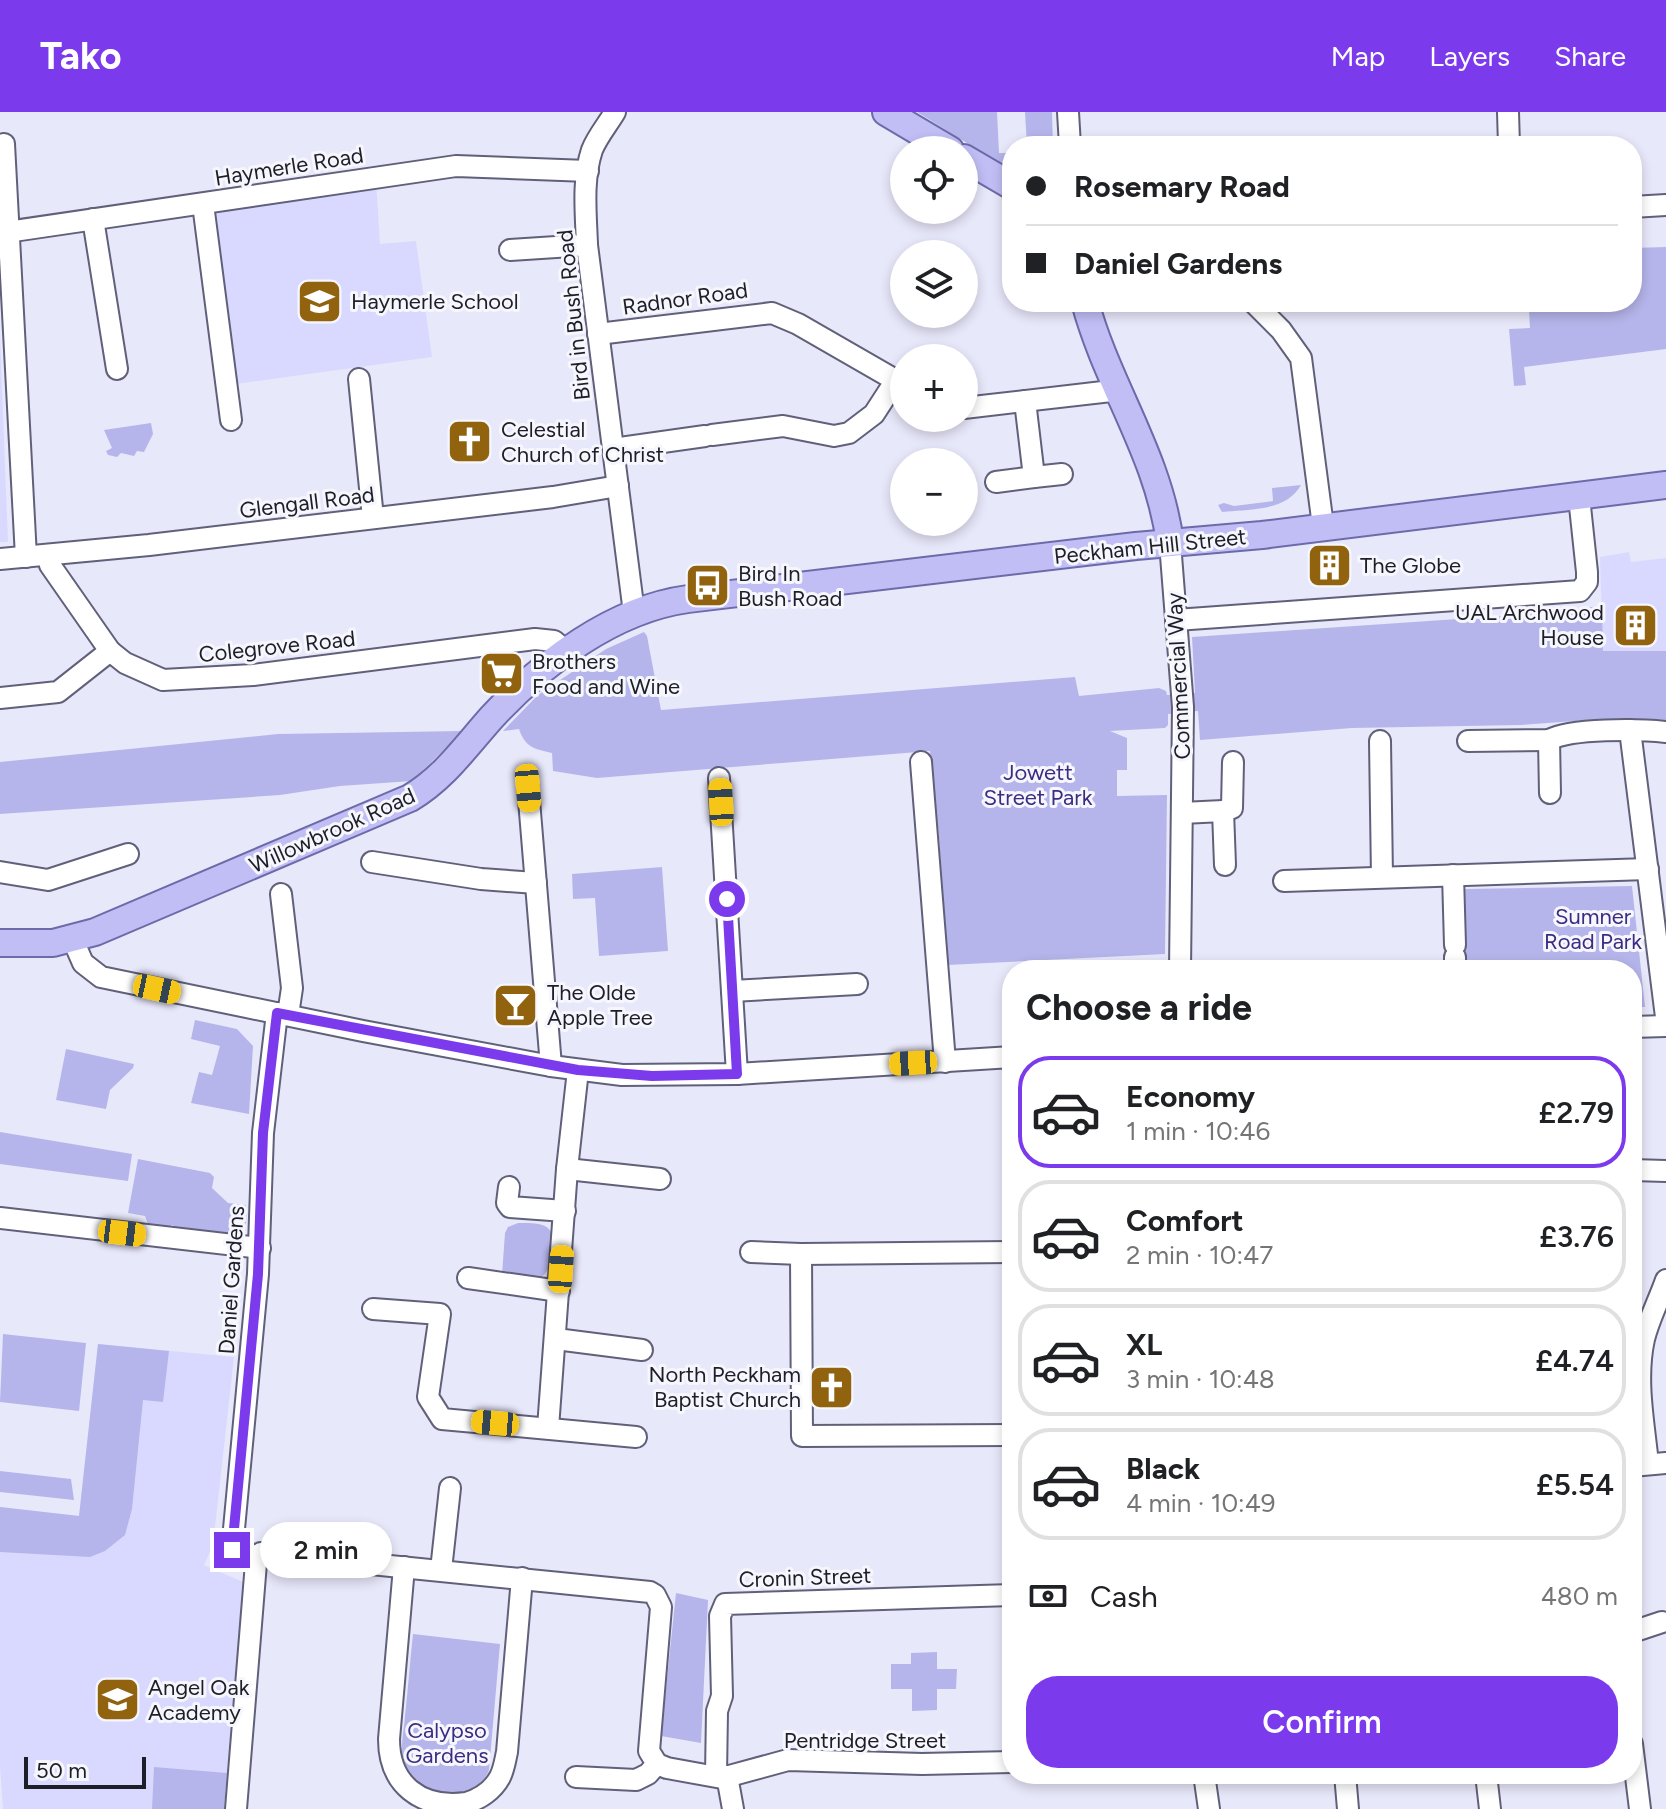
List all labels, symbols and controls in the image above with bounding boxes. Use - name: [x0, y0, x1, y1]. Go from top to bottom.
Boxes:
- text: Tako: [40, 33, 121, 79]
- text: Map: [1331, 39, 1385, 73]
- text: Layers: [1429, 39, 1510, 73]
- text: Share: [1554, 39, 1626, 73]
- map controls: [890, 136, 978, 536]
- button: locate: [890, 136, 978, 224]
- street label: Haymerle Road: [213, 141, 365, 192]
- text: Rosemary Road: [1074, 168, 1290, 205]
- street label: Bird in Bush Road: [551, 228, 596, 402]
- button: layers: [890, 240, 978, 328]
- text: Daniel Gardens: [1074, 245, 1282, 282]
- street label: Radnor Road: [621, 276, 750, 321]
- school or university icon: Haymerle School: [296, 277, 344, 325]
- place label: Haymerle School: [351, 288, 519, 315]
- button: +: [890, 344, 978, 432]
- place label: Celestial Church of Christ: [501, 416, 664, 468]
- church icon: Celestial Church of Christ: [446, 418, 494, 466]
- button: −: [890, 448, 978, 536]
- street label: Glengall Road: [238, 481, 376, 524]
- street label: Peckham Hill Street: [1053, 523, 1247, 570]
- building icon: The Globe: [1305, 541, 1353, 589]
- place label: The Globe: [1360, 552, 1461, 579]
- place label: Bird In Bush Road: [738, 560, 842, 612]
- bus stop icon: Bird In Bush Road: [683, 562, 731, 610]
- street label: Commercial Way: [1161, 592, 1196, 760]
- place label: UAL Archwood House: [1455, 599, 1604, 651]
- building icon: UAL Archwood House: [1611, 601, 1659, 649]
- street label: Colegrove Road: [197, 625, 357, 668]
- place label: Brothers Food and Wine: [532, 648, 680, 700]
- supermarket icon: Brothers Food and Wine: [477, 650, 525, 698]
- park label: Jowett Street Park: [984, 759, 1093, 811]
- car: [514, 763, 542, 813]
- car: [708, 777, 734, 827]
- street label: Willowbrook Road: [245, 782, 419, 879]
- route start: [709, 881, 745, 917]
- park label: Sumner Road Park: [1544, 903, 1642, 955]
- car: [131, 972, 183, 1006]
- place label: The Olde Apple Tree: [547, 979, 653, 1031]
- bar icon: The Olde Apple Tree: [492, 981, 540, 1029]
- text: Choose a ride: [1026, 986, 1252, 1029]
- car: [888, 1050, 938, 1076]
- icon: car: [1030, 1076, 1102, 1148]
- text: Economy: [1126, 1078, 1255, 1115]
- text: £2.79: [1539, 1094, 1614, 1131]
- text: 1 min · 10:46: [1126, 1115, 1270, 1147]
- icon: car: [1030, 1200, 1102, 1272]
- text: Comfort: [1126, 1202, 1244, 1239]
- street label: Daniel Gardens: [213, 1205, 250, 1355]
- car: [97, 1218, 147, 1248]
- text: £3.76: [1539, 1218, 1614, 1255]
- text: 2 min · 10:47: [1126, 1239, 1273, 1271]
- car: [547, 1244, 575, 1294]
- icon: car: [1030, 1324, 1102, 1396]
- text: XL: [1126, 1326, 1162, 1363]
- text: £4.74: [1535, 1342, 1614, 1379]
- place label: North Peckham Baptist Church: [648, 1361, 801, 1413]
- church icon: North Peckham Baptist Church: [808, 1363, 856, 1411]
- text: 3 min · 10:48: [1126, 1363, 1275, 1395]
- car: [470, 1409, 520, 1437]
- icon: car: [1030, 1448, 1102, 1520]
- text: Black: [1126, 1450, 1200, 1487]
- text: £5.54: [1536, 1466, 1614, 1503]
- text: 4 min · 10:49: [1126, 1487, 1276, 1519]
- callout: 2 min: [260, 1522, 392, 1578]
- route end: [214, 1532, 250, 1568]
- text: 2 min: [294, 1534, 358, 1566]
- street label: Cronin Street: [738, 1562, 872, 1593]
- icon: cash: [1026, 1574, 1070, 1618]
- text: Cash: [1090, 1578, 1158, 1615]
- text: 480 m: [1541, 1580, 1618, 1612]
- place label: Angel Oak Academy: [148, 1674, 250, 1726]
- school or university icon: Angel Oak Academy: [93, 1676, 141, 1724]
- button: Confirm: [1026, 1676, 1618, 1768]
- park label: Calypso Gardens: [406, 1717, 488, 1769]
- street label: Pentridge Street: [784, 1727, 946, 1754]
- scale bar: [24, 1753, 146, 1789]
- text: 50 m: [36, 1757, 87, 1784]

